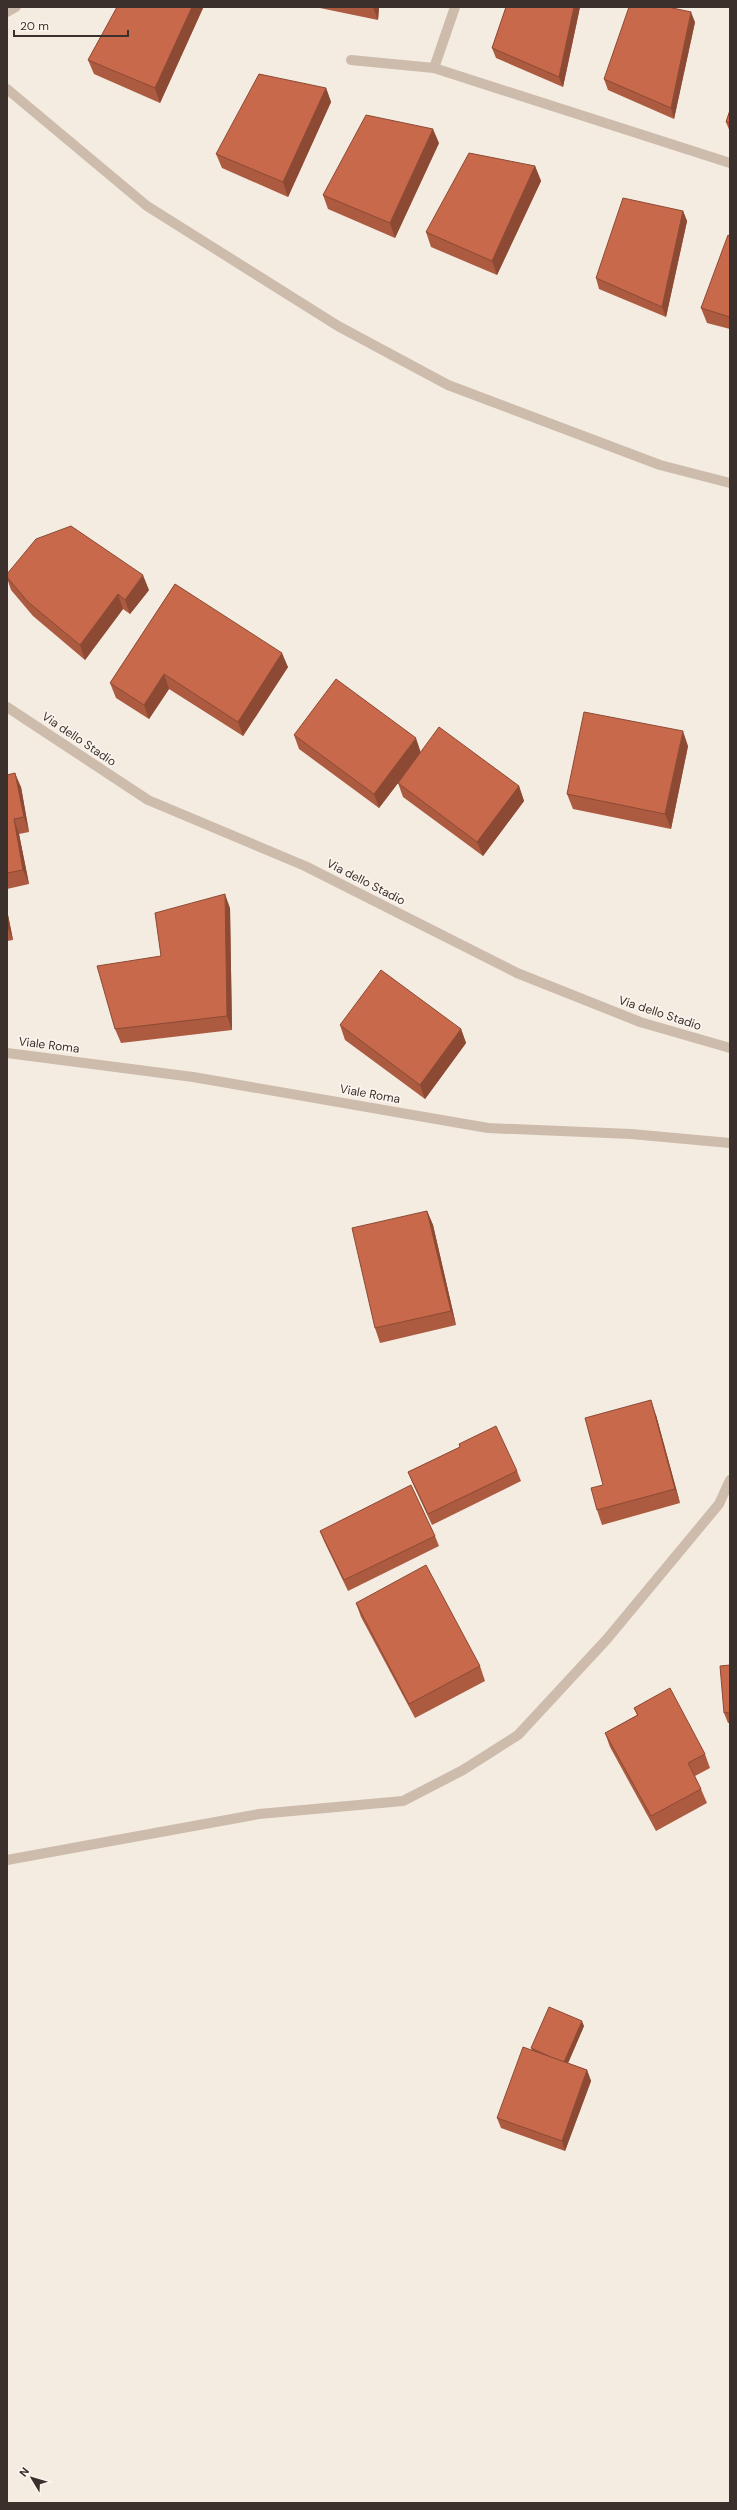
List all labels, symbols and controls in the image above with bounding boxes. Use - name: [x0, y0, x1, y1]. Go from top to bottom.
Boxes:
- scale bar: [14, 12, 128, 38]
- text: 20 m: [20, 18, 49, 34]
- street label: Via dello Stadio: [39, 708, 119, 770]
- street label: Via dello Stadio: [324, 855, 408, 909]
- street label: Via dello Stadio: [616, 992, 704, 1034]
- street label: Viale Roma: [18, 1033, 80, 1057]
- street label: Viale Roma: [338, 1081, 402, 1107]
- north arrow: [12, 2458, 52, 2498]
- text: N: [16, 2464, 32, 2479]

